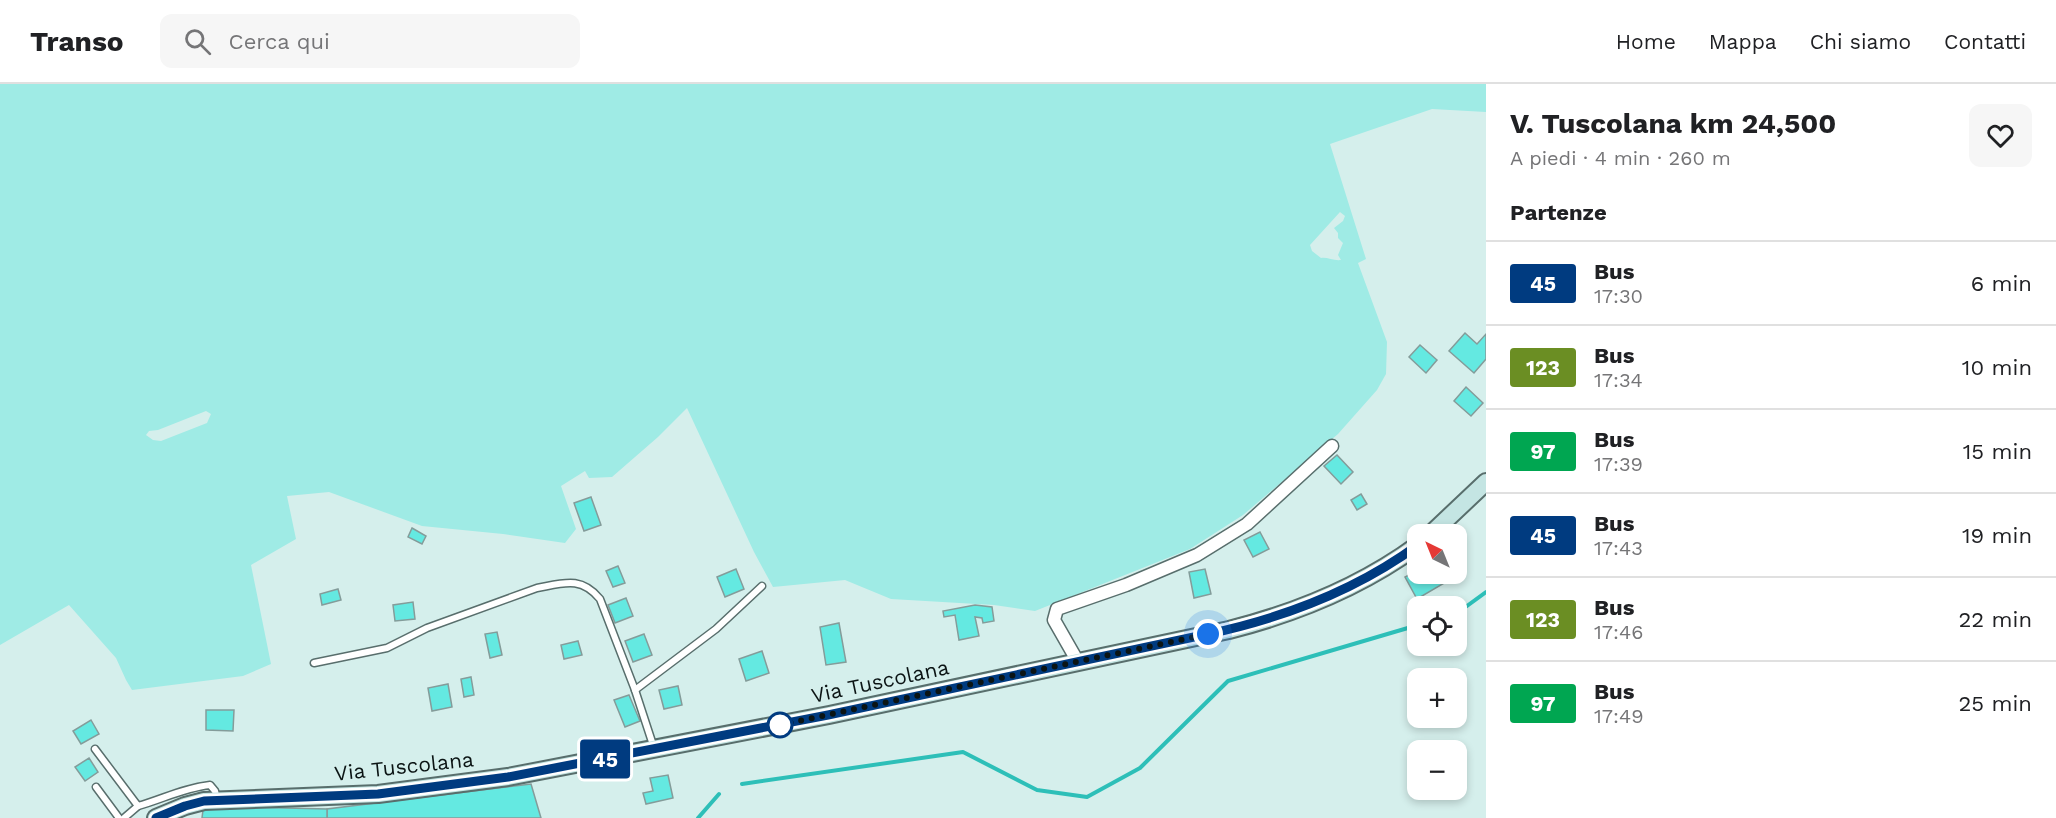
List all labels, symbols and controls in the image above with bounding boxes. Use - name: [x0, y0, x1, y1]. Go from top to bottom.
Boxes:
- search box: [160, 14, 580, 68]
- text: Transo: [30, 25, 124, 58]
- icon: search: [181, 25, 214, 58]
- text: Cerca qui: [229, 29, 330, 54]
- text: Home: [1616, 29, 1676, 54]
- text: Mappa: [1709, 29, 1777, 54]
- text: Chi siamo: [1810, 29, 1911, 54]
- text: Contatti: [1944, 29, 2026, 54]
- button: heart: [1969, 104, 2032, 167]
- text: V. Tuscolana km 24,500: [1510, 107, 1836, 140]
- text: A piedi · 4 min · 260 m: [1510, 146, 1731, 170]
- text: Partenze: [1510, 200, 1607, 225]
- text: Bus: [1594, 259, 1634, 284]
- text: 45: [1530, 271, 1556, 296]
- text: 6 min: [1971, 271, 2032, 296]
- text: 17:30: [1594, 284, 1643, 308]
- text: Bus: [1594, 343, 1634, 368]
- text: 123: [1526, 355, 1560, 380]
- text: 10 min: [1962, 355, 2032, 380]
- text: 17:34: [1594, 368, 1643, 392]
- text: Bus: [1594, 427, 1634, 452]
- text: 97: [1530, 439, 1556, 464]
- text: 15 min: [1963, 439, 2032, 464]
- text: 17:39: [1594, 452, 1643, 476]
- text: Bus: [1594, 511, 1634, 536]
- text: 45: [1530, 523, 1556, 548]
- text: 19 min: [1962, 523, 2032, 548]
- north arrow: [1407, 524, 1467, 584]
- map controls: [1407, 524, 1467, 800]
- text: 17:43: [1594, 536, 1643, 560]
- text: Bus: [1594, 595, 1634, 620]
- button: locate: [1407, 596, 1467, 656]
- text: 123: [1526, 607, 1560, 632]
- text: 22 min: [1958, 607, 2032, 632]
- your location: [1193, 619, 1223, 649]
- text: 17:46: [1594, 620, 1643, 644]
- street label: Via Tuscolana: [809, 654, 951, 708]
- button: +: [1407, 668, 1467, 728]
- text: Bus: [1594, 679, 1634, 704]
- text: 97: [1530, 691, 1556, 716]
- text: 25 min: [1958, 691, 2032, 716]
- text: 17:49: [1594, 704, 1644, 728]
- unlabelled marker: [767, 712, 793, 738]
- line badge: 45: [578, 740, 632, 778]
- button: −: [1407, 740, 1467, 800]
- street label: Via Tuscolana: [333, 746, 475, 786]
- text: 45: [592, 747, 618, 772]

